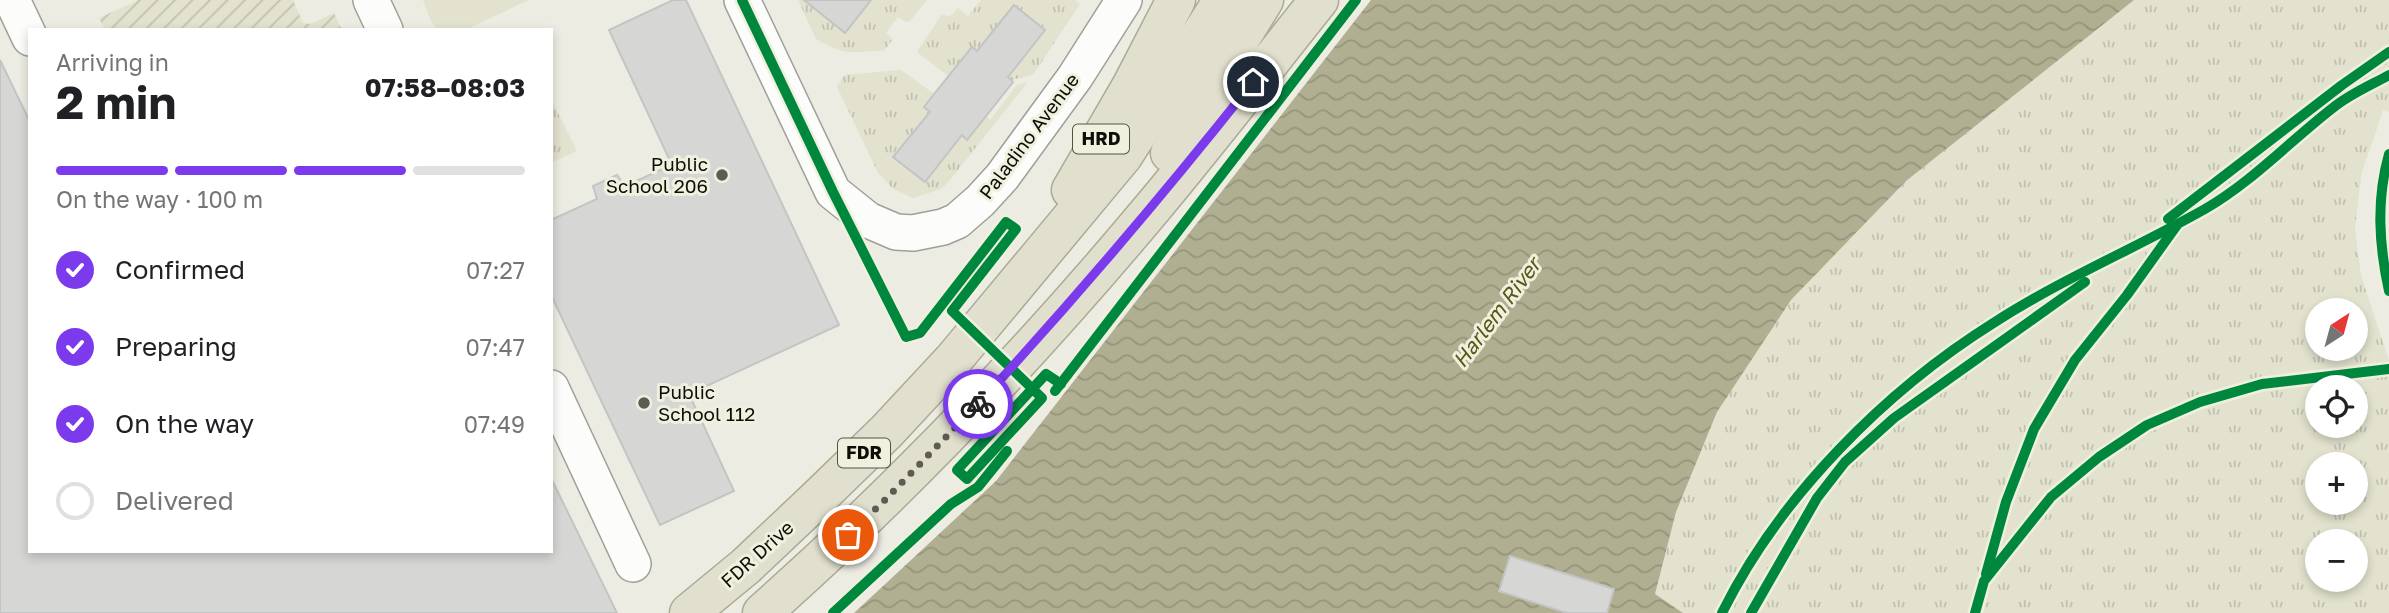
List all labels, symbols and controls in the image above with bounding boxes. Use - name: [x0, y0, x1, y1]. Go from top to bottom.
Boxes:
- text: Arriving in: [56, 48, 169, 76]
- pin: [1223, 52, 1283, 112]
- icon: home: [1234, 63, 1272, 101]
- street label: Paladino Avenue: [974, 68, 1083, 203]
- text: 07:58–08:03: [365, 72, 525, 103]
- text: 2 min: [56, 74, 176, 129]
- road number: HRD: [1073, 124, 1129, 154]
- place label: Public School 206: [606, 152, 708, 197]
- marker: Public School 206: [714, 167, 730, 183]
- text: On the way · 100 m: [56, 185, 263, 213]
- water label: Harlem River: [1447, 250, 1547, 372]
- icon: check: [56, 251, 94, 289]
- text: Confirmed: [115, 254, 245, 285]
- text: 07:27: [466, 256, 525, 284]
- north arrow: [2305, 298, 2368, 360]
- map controls: [2305, 298, 2368, 592]
- icon: check: [56, 328, 94, 366]
- text: Preparing: [115, 331, 237, 362]
- text: 07:47: [465, 333, 525, 361]
- courier: [943, 369, 1013, 439]
- button: locate: [2305, 375, 2368, 438]
- place label: Public School 112: [658, 380, 755, 425]
- icon: bike: [959, 385, 997, 423]
- marker: Public School 112: [636, 395, 652, 411]
- icon: check: [56, 405, 94, 443]
- text: On the way: [115, 408, 254, 439]
- text: 07:49: [464, 410, 525, 438]
- road number: FDR: [838, 438, 890, 467]
- button: +: [2305, 452, 2368, 515]
- text: Delivered: [115, 485, 234, 516]
- pin: [818, 505, 878, 565]
- street label: FDR Drive: [716, 515, 798, 592]
- icon: bag: [829, 516, 867, 554]
- button: −: [2305, 529, 2368, 592]

